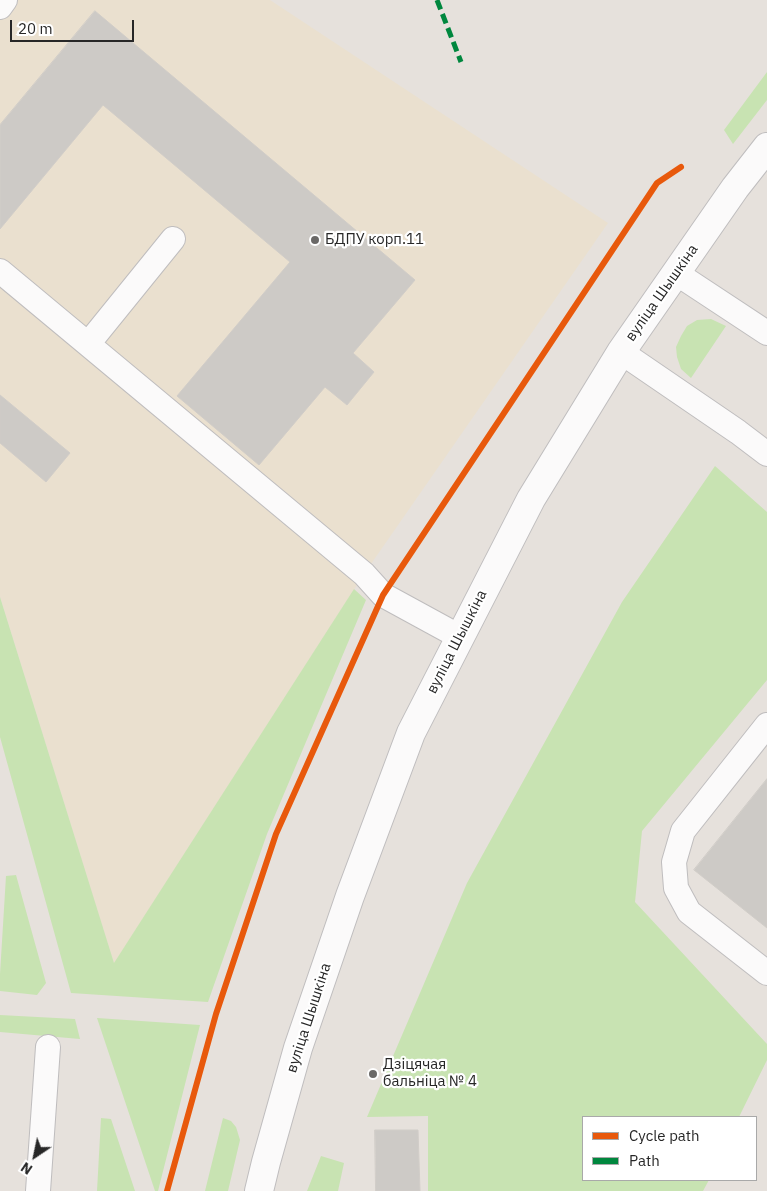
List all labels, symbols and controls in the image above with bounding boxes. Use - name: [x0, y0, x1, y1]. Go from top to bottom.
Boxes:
- scale bar: [12, 10, 136, 42]
- text: 20 m: [18, 19, 53, 38]
- place label: БДПУ корп.11: [325, 231, 424, 249]
- marker: БДПУ корп.11: [309, 234, 321, 246]
- street label: вуліца Шышкіна: [622, 241, 702, 345]
- street label: вуліца Шышкіна: [423, 587, 491, 697]
- street label: вуліца Шышкіна: [283, 961, 335, 1075]
- place label: Дзіцячая бальніца № 4: [383, 1056, 477, 1091]
- marker: Дзіцячая бальніца № 4: [367, 1068, 379, 1080]
- legend: [582, 1116, 757, 1181]
- text: Cycle path: [629, 1126, 700, 1145]
- north arrow: [10, 1131, 60, 1181]
- text: Path: [629, 1151, 660, 1170]
- text: N: [17, 1158, 36, 1179]

